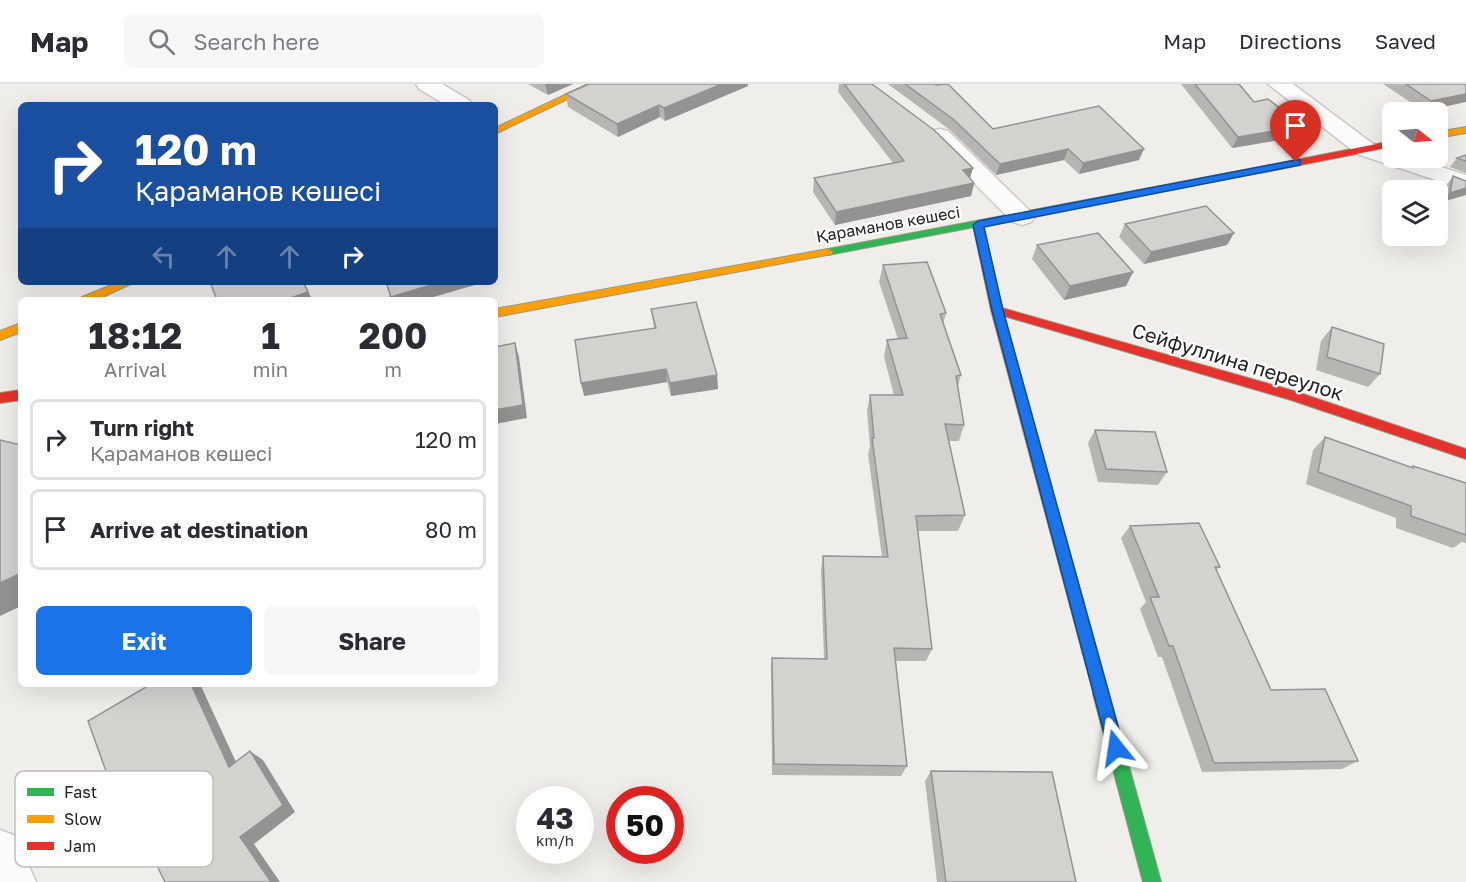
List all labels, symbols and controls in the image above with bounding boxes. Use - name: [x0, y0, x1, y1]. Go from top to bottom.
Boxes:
- search box: [124, 14, 544, 68]
- text: Map: [30, 25, 88, 58]
- icon: search: [145, 25, 178, 58]
- text: Search here: [193, 28, 319, 55]
- text: Map: [1163, 28, 1206, 54]
- text: Directions: [1239, 28, 1342, 54]
- text: Saved: [1375, 28, 1436, 54]
- pin: [1270, 100, 1321, 162]
- north arrow: [1382, 102, 1448, 168]
- map controls: [1382, 102, 1448, 246]
- icon: arrive: [1279, 109, 1312, 142]
- text: 120 m: [135, 124, 257, 174]
- icon: right: [36, 126, 114, 204]
- text: Қараманов көшесі: [135, 175, 381, 207]
- button: layers: [1382, 180, 1448, 246]
- street label: Қараманов көшесі: [814, 201, 962, 247]
- icon: left: [147, 240, 180, 273]
- icon: ahead: [210, 240, 243, 273]
- icon: ahead: [273, 240, 306, 273]
- icon: right: [336, 240, 369, 273]
- text: 18:12: [89, 314, 182, 357]
- text: 1: [261, 314, 280, 357]
- text: 200: [359, 314, 427, 357]
- street label: Сейфуллина переулок: [1129, 317, 1347, 405]
- text: Arrival: [104, 357, 167, 381]
- text: min: [253, 357, 288, 381]
- text: m: [384, 357, 402, 381]
- text: Turn right: [90, 414, 194, 441]
- icon: right: [39, 423, 72, 456]
- text: 120 m: [415, 426, 477, 453]
- text: Қараманов көшесі: [90, 441, 272, 465]
- icon: arrive: [39, 513, 72, 546]
- text: Arrive at destination: [90, 516, 308, 543]
- text: 80 m: [425, 516, 477, 543]
- button: Exit: [36, 606, 252, 675]
- button: Share: [264, 606, 480, 675]
- position arrow: [1084, 716, 1148, 780]
- legend: [15, 771, 213, 867]
- text: Fast: [64, 782, 97, 802]
- speed limit sign: 50: [606, 786, 684, 864]
- text: 43: [536, 800, 574, 836]
- text: Slow: [64, 809, 102, 829]
- text: km/h: [536, 831, 574, 849]
- text: Jam: [64, 836, 96, 856]

